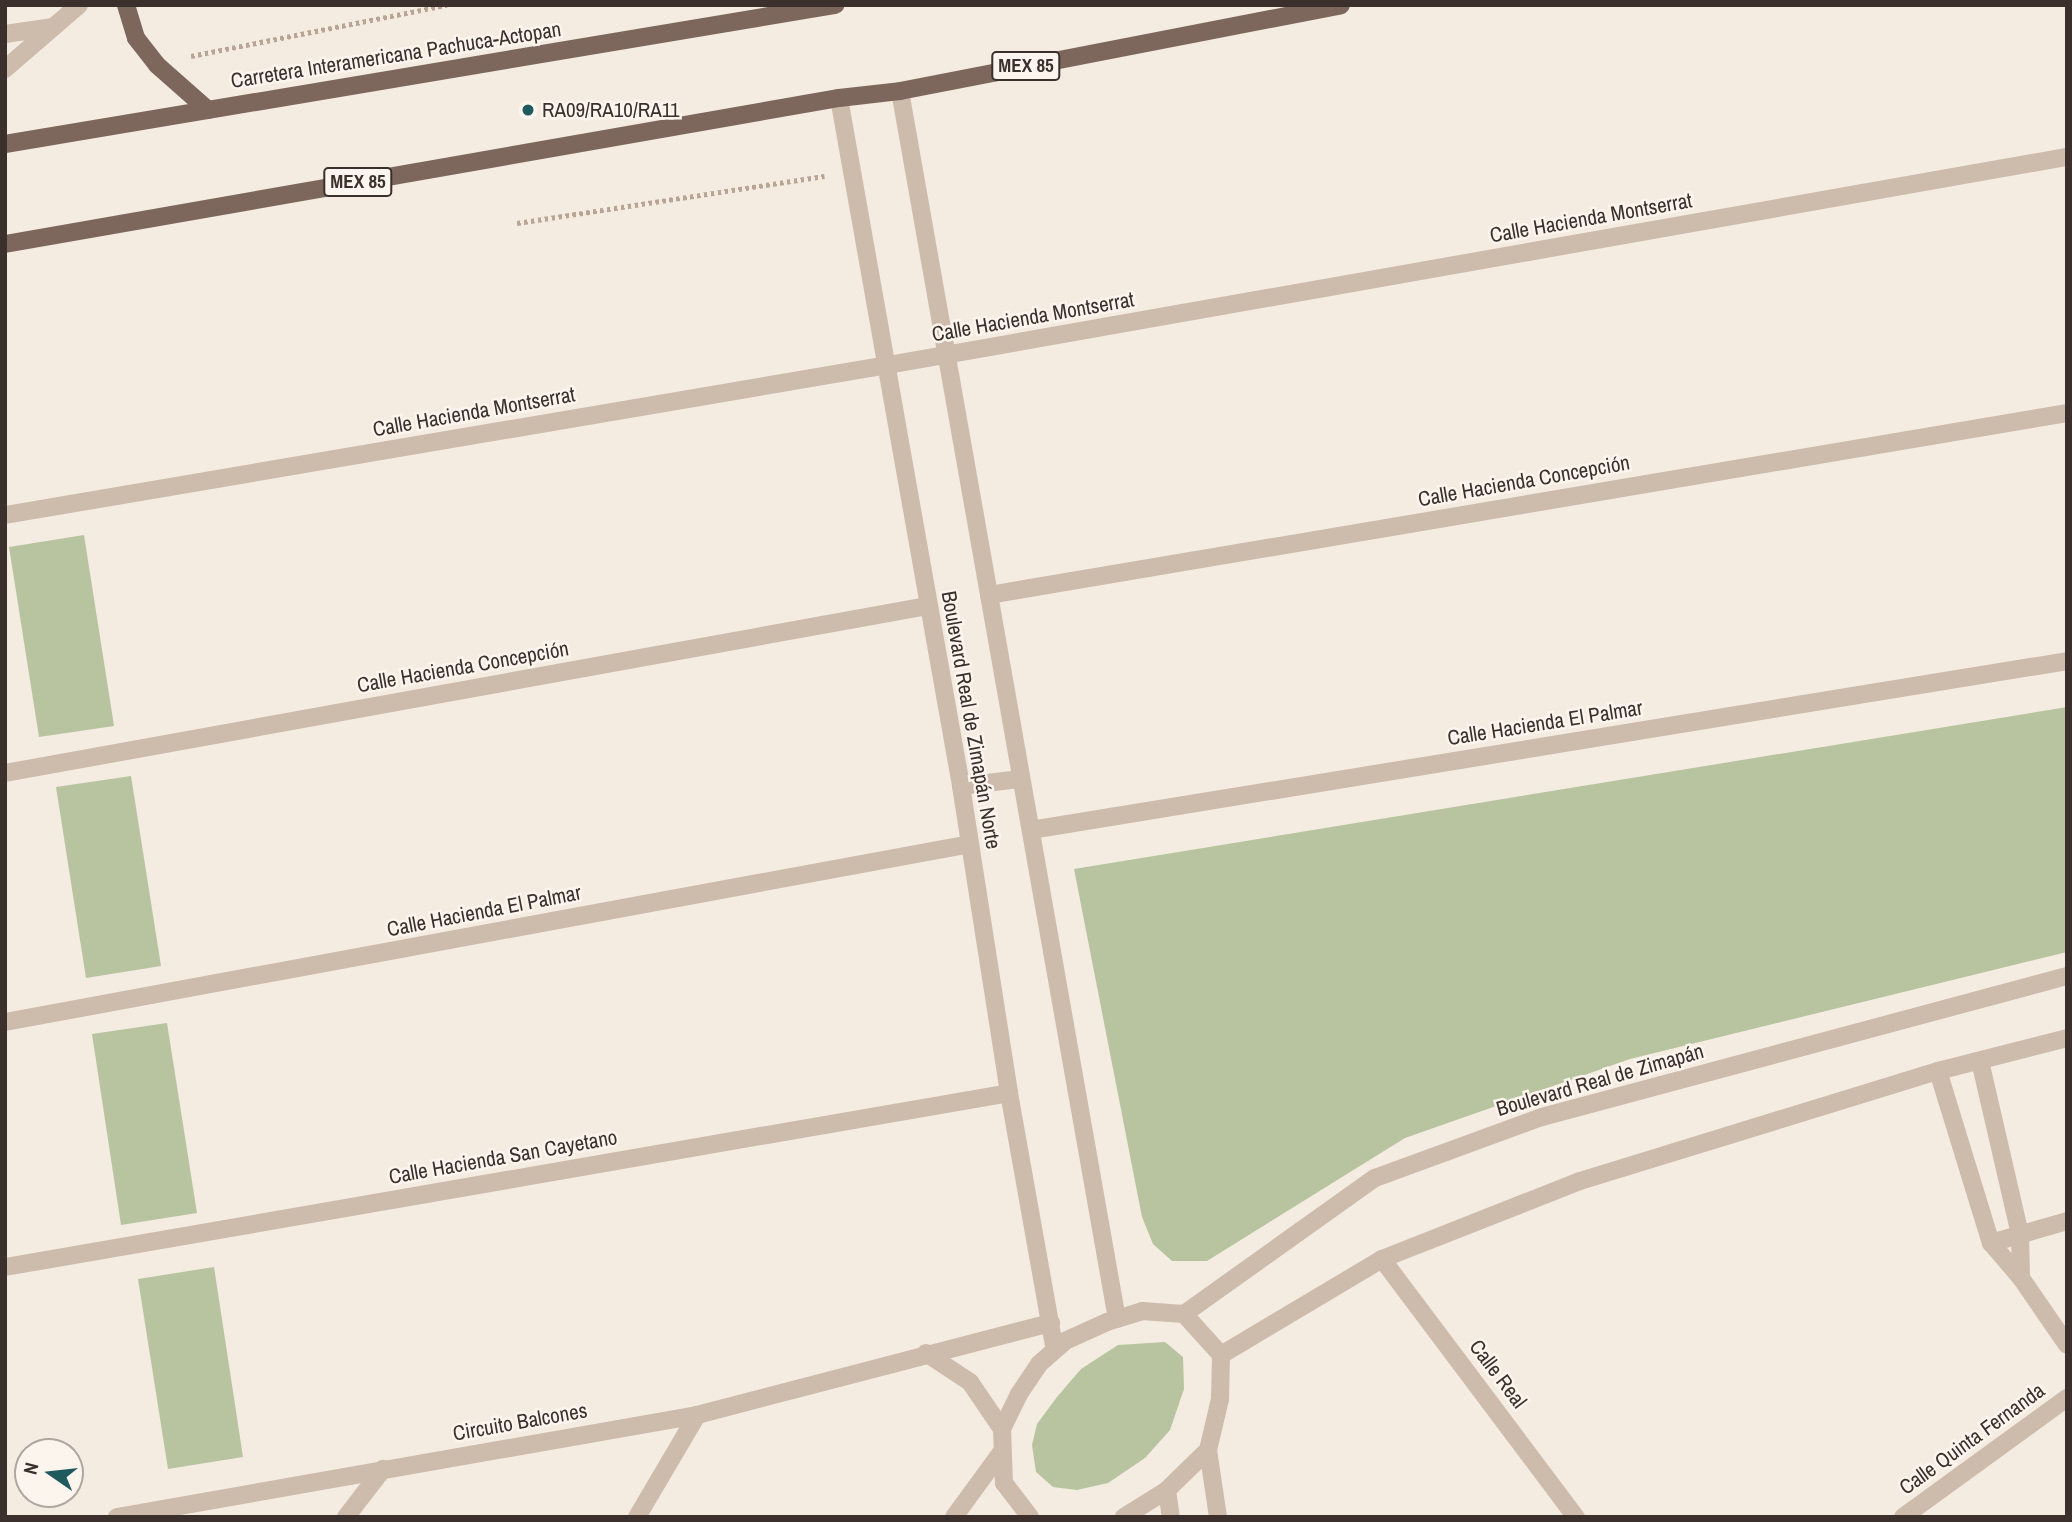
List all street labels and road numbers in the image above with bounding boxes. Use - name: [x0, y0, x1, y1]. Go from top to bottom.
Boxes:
- street label: Carretera Interamericana Pachuca-Actopan: [229, 16, 563, 94]
- road number: MEX 85: [991, 50, 1061, 82]
- road number: MEX 85: [323, 166, 393, 198]
- street label: Calle Hacienda Montserrat: [1488, 188, 1694, 248]
- street label: Calle Hacienda Montserrat: [930, 287, 1136, 347]
- street label: Calle Hacienda Montserrat: [371, 382, 577, 442]
- street label: Calle Hacienda Concepción: [1416, 450, 1632, 512]
- street label: Boulevard Real de Zimapán Norte: [936, 589, 1006, 851]
- street label: Calle Hacienda Concepción: [355, 636, 571, 698]
- street label: Calle Hacienda El Palmar: [1446, 695, 1644, 751]
- street label: Calle Hacienda El Palmar: [385, 880, 583, 942]
- street label: Boulevard Real de Zimapán: [1493, 1038, 1707, 1122]
- street label: Calle Hacienda San Cayetano: [387, 1124, 619, 1190]
- street label: Calle Real: [1464, 1335, 1532, 1413]
- street label: Calle Quinta Fernanda: [1894, 1378, 2050, 1500]
- street label: Circuito Balcones: [451, 1398, 589, 1446]

